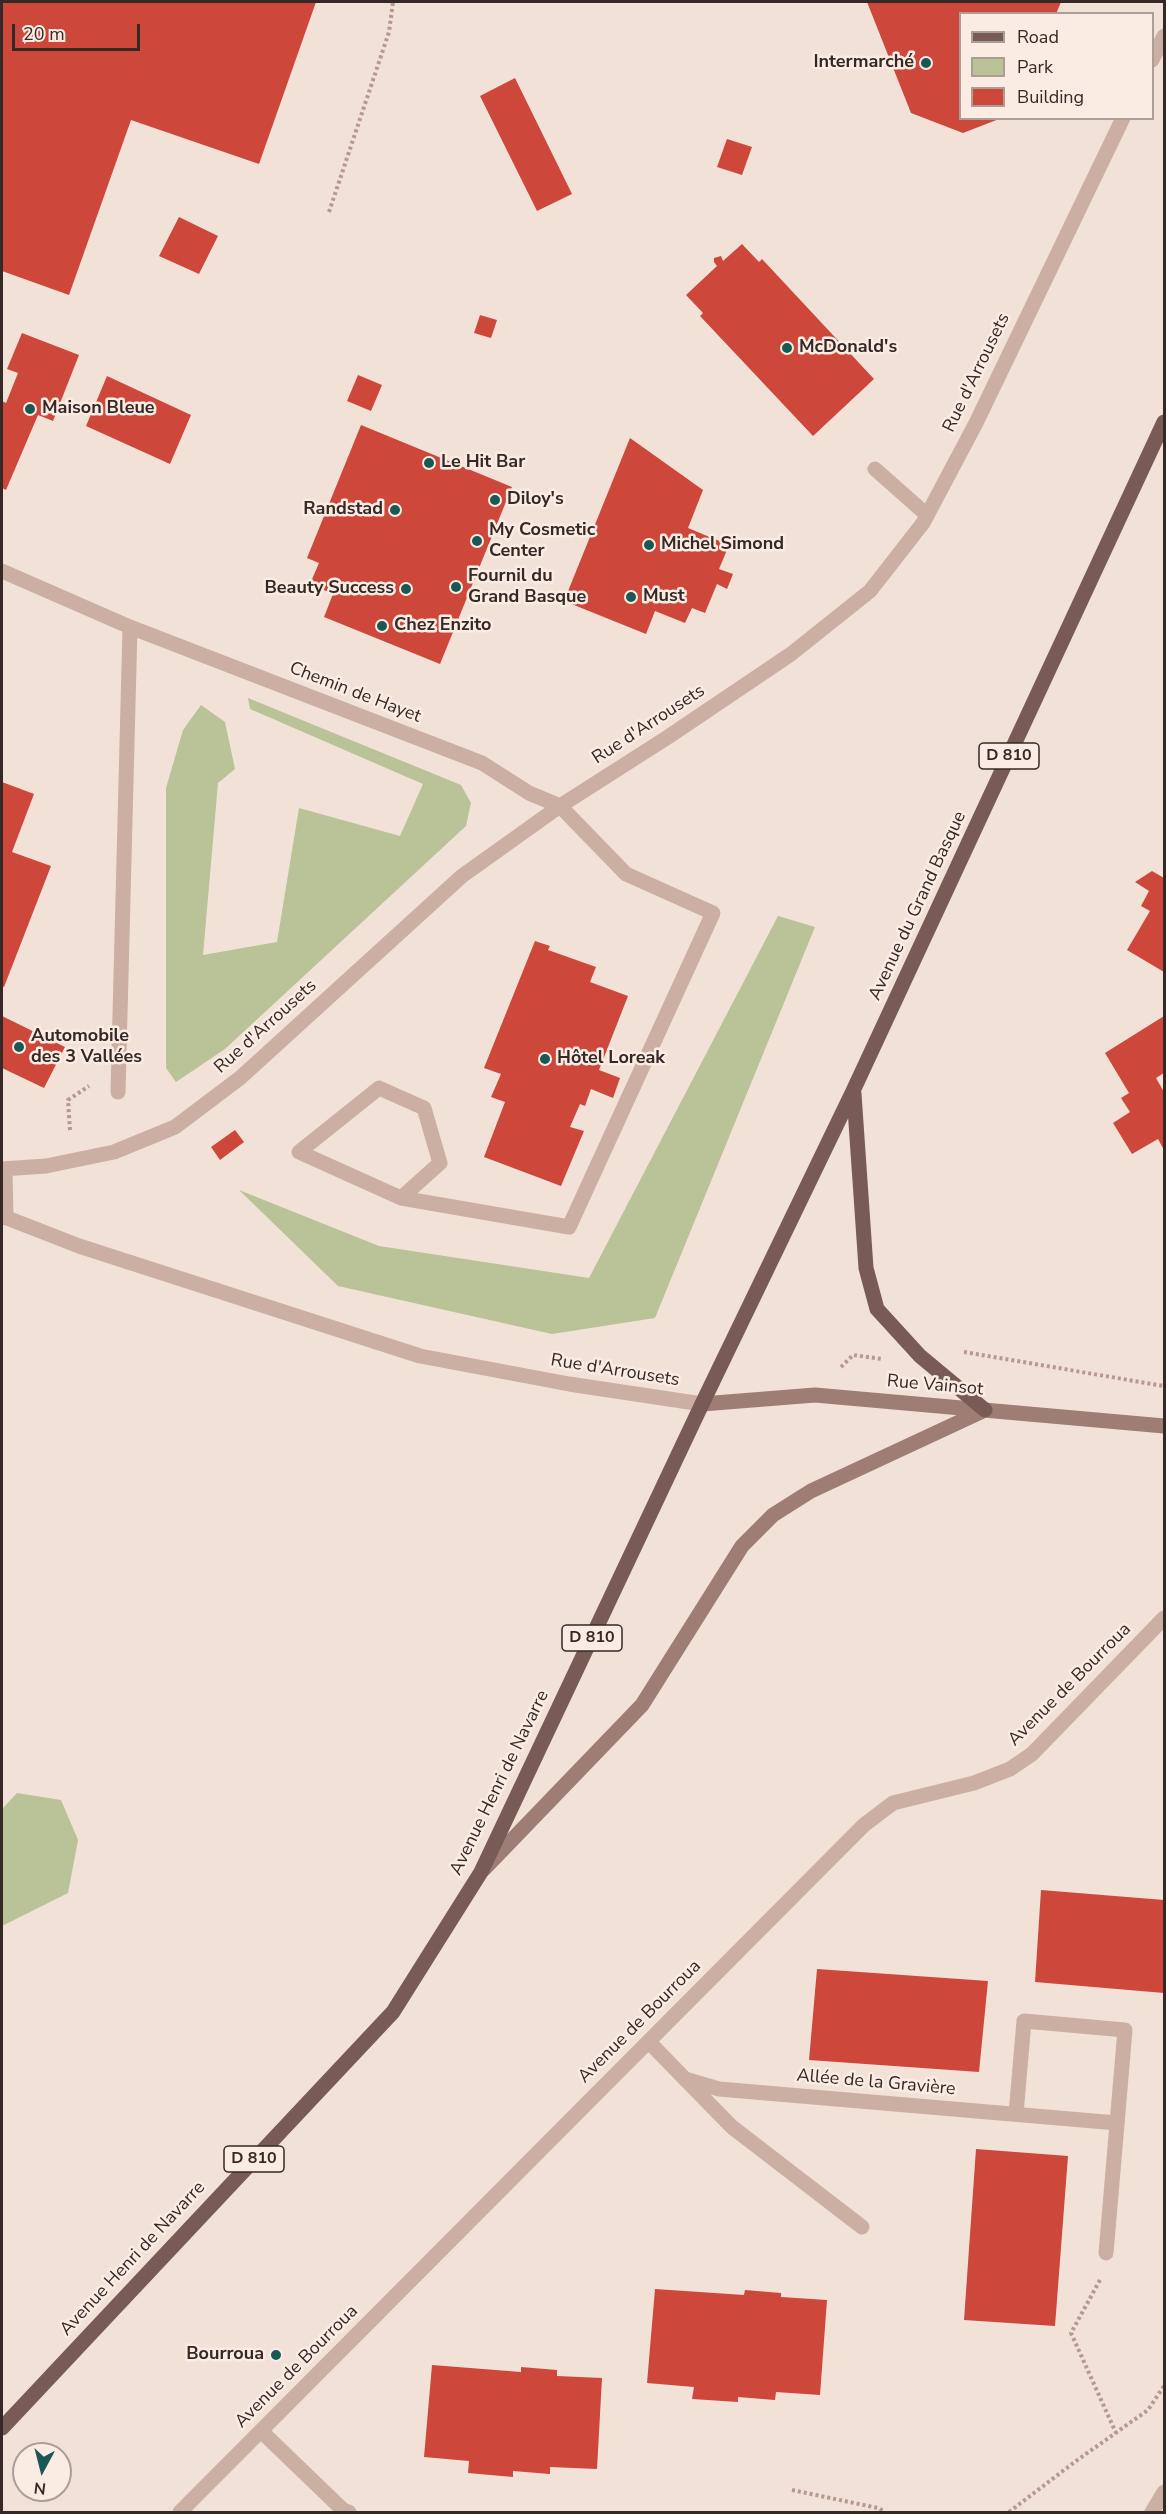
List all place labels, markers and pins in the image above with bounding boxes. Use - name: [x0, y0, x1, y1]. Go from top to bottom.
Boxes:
- place label: Intermarché: [813, 52, 914, 74]
- marker: Intermarché: [919, 56, 933, 70]
- place label: McDonald's: [799, 337, 897, 359]
- marker: McDonald's: [780, 341, 794, 355]
- place label: Maison Bleue: [42, 398, 155, 420]
- marker: Maison Bleue: [23, 402, 37, 416]
- place label: Le Hit Bar: [441, 452, 525, 474]
- marker: Le Hit Bar: [422, 456, 436, 470]
- place label: Diloy's: [507, 489, 564, 511]
- marker: Diloy's: [488, 493, 502, 507]
- place label: Randstad: [303, 499, 383, 521]
- marker: Randstad: [388, 503, 402, 517]
- place label: My Cosmetic Center: [489, 520, 595, 562]
- marker: My Cosmetic Center: [470, 534, 484, 548]
- place label: Michel Simond: [661, 534, 784, 556]
- marker: Michel Simond: [642, 538, 656, 552]
- place label: Fournil du Grand Basque: [468, 566, 586, 608]
- place label: Beauty Success: [264, 578, 394, 600]
- marker: Fournil du Grand Basque: [449, 580, 463, 594]
- marker: Beauty Success: [399, 582, 413, 596]
- place label: Must: [643, 586, 685, 608]
- marker: Must: [624, 590, 638, 604]
- place label: Chez Enzito: [394, 615, 491, 637]
- marker: Chez Enzito: [375, 619, 389, 633]
- place label: Automobile des 3 Vallées: [31, 1026, 142, 1068]
- marker: Automobile des 3 Vallées: [12, 1040, 26, 1054]
- place label: Hôtel Loreak: [557, 1048, 665, 1070]
- marker: Hôtel Loreak: [538, 1052, 552, 1066]
- place label: Bourroua: [186, 2344, 264, 2366]
- marker: Bourroua: [269, 2348, 283, 2362]

